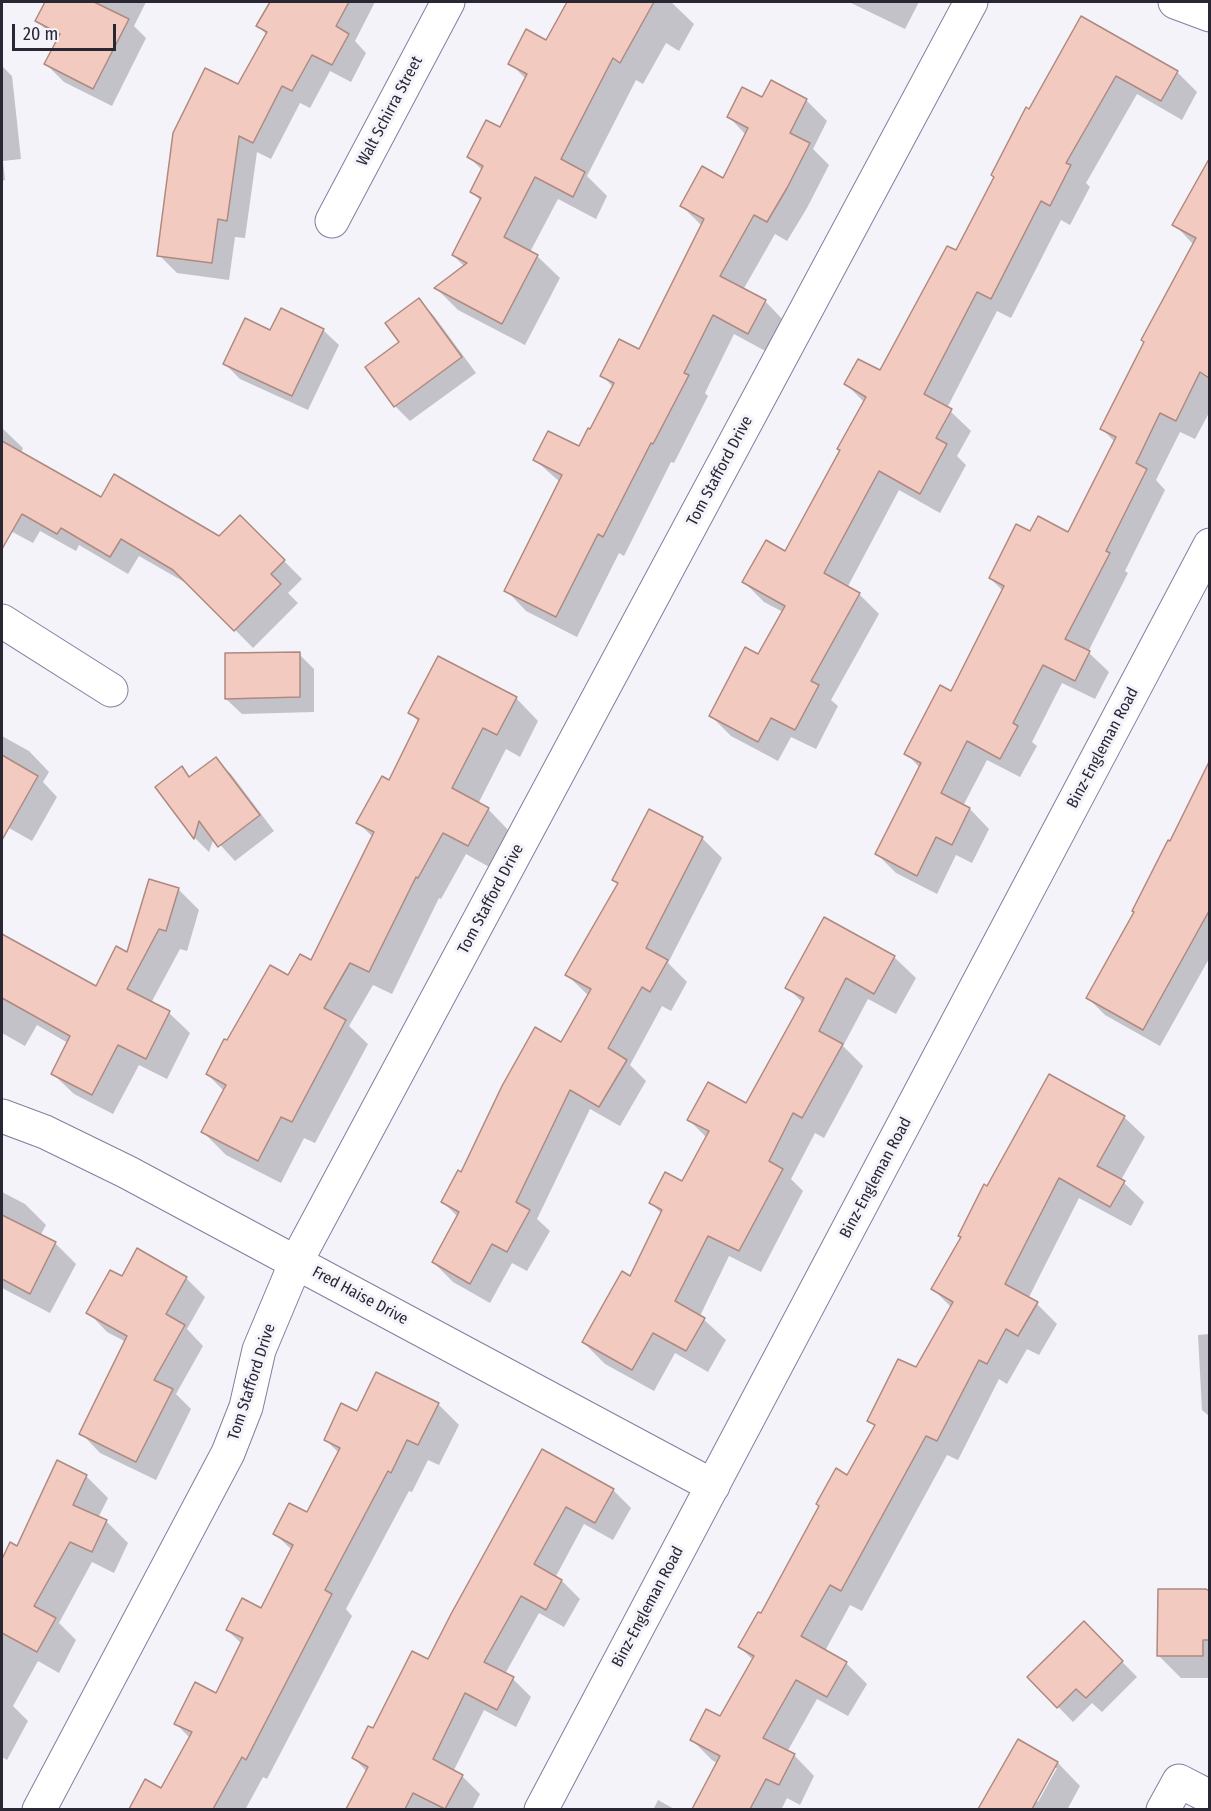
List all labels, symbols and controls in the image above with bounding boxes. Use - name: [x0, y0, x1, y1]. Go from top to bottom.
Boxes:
- scale bar: [15, 12, 118, 50]
- text: 20 m: [23, 23, 58, 45]
- street label: Walt Schirra Street: [353, 53, 427, 169]
- street label: Tom Stafford Drive: [683, 413, 757, 529]
- street label: Binz-Engleman Road: [1063, 684, 1143, 812]
- street label: Tom Stafford Drive: [454, 841, 528, 957]
- street label: Binz-Engleman Road: [836, 1114, 916, 1242]
- street label: Fred Haise Drive: [309, 1263, 411, 1329]
- street label: Tom Stafford Drive: [224, 1321, 280, 1443]
- street label: Binz-Engleman Road: [608, 1543, 688, 1671]

